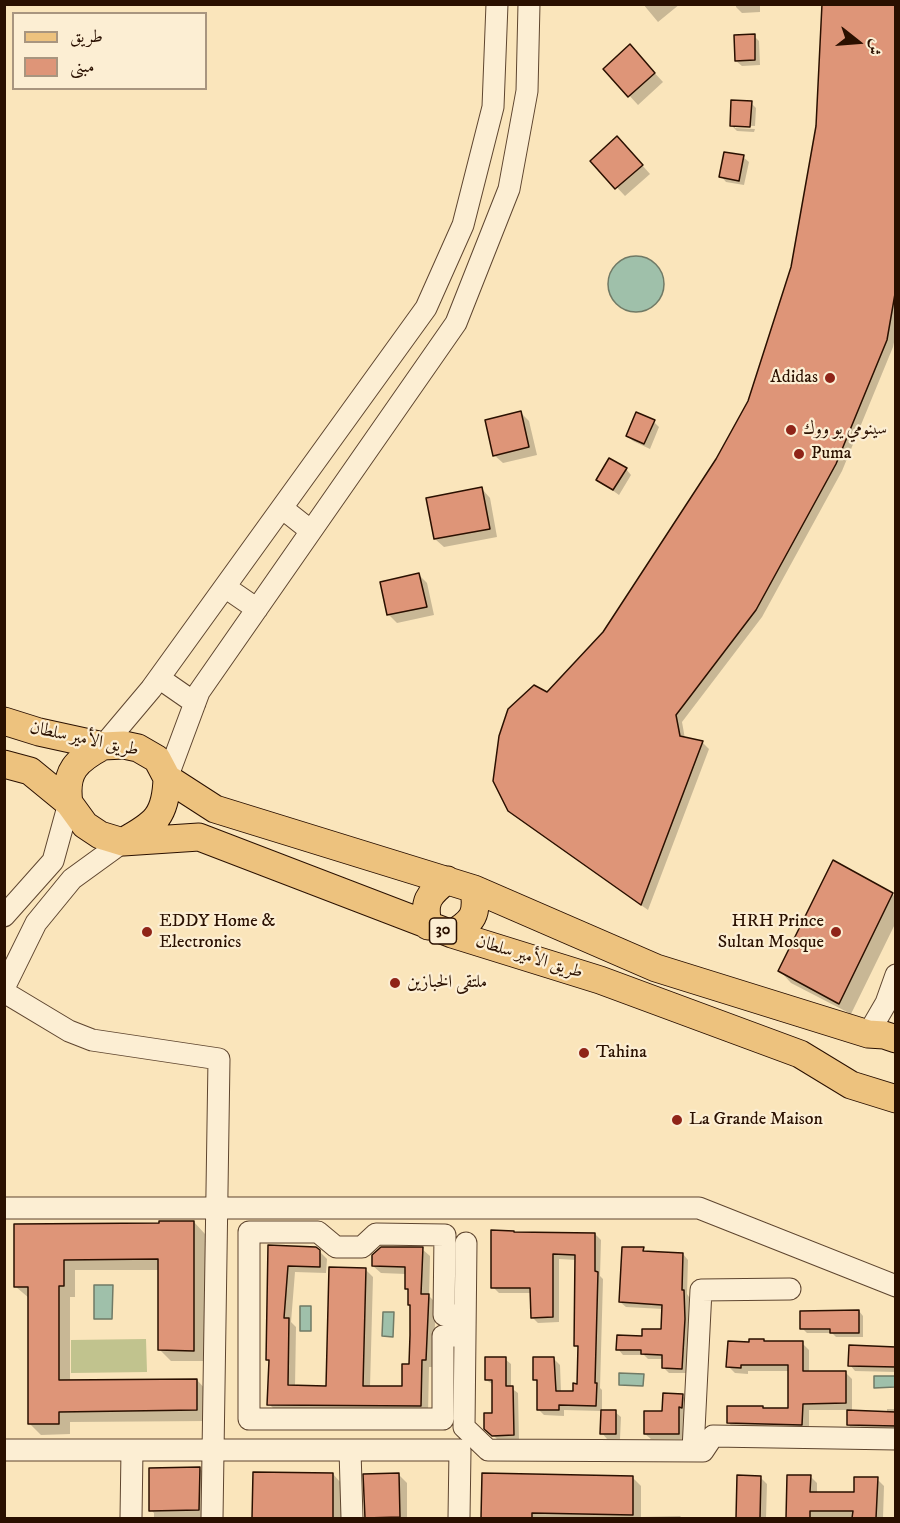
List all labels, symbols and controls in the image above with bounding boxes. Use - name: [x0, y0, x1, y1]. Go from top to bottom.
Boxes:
- legend: [12, 12, 207, 90]
- north arrow: [828, 12, 888, 72]
- text: طريق: [70, 26, 103, 48]
- text: ش: [863, 37, 887, 58]
- text: مبنى: [70, 56, 95, 78]
- place label: Adidas: [770, 367, 818, 389]
- marker: Adidas: [823, 371, 837, 385]
- place label: سينومي يو ووك: [803, 419, 887, 441]
- marker: سينومي يو ووك: [784, 423, 798, 437]
- place label: Puma: [811, 443, 851, 465]
- marker: Puma: [792, 447, 806, 461]
- street label: طريق الأمير سلطان: [27, 718, 141, 762]
- place label: EDDY Home & Electronics: [159, 911, 275, 954]
- place label: HRH Prince Sultan Mosque: [718, 911, 824, 954]
- road number: 30: [430, 918, 456, 944]
- marker: EDDY Home & Electronics: [140, 925, 154, 939]
- marker: HRH Prince Sultan Mosque: [829, 925, 843, 939]
- street label: طريق الأمير سلطان: [473, 931, 585, 985]
- place label: ملتقى الخبازين: [407, 972, 487, 994]
- marker: ملتقى الخبازين: [388, 976, 402, 990]
- place label: Tahina: [596, 1042, 647, 1064]
- marker: Tahina: [577, 1046, 591, 1060]
- place label: La Grande Maison: [689, 1109, 823, 1131]
- marker: La Grande Maison: [670, 1113, 684, 1127]

